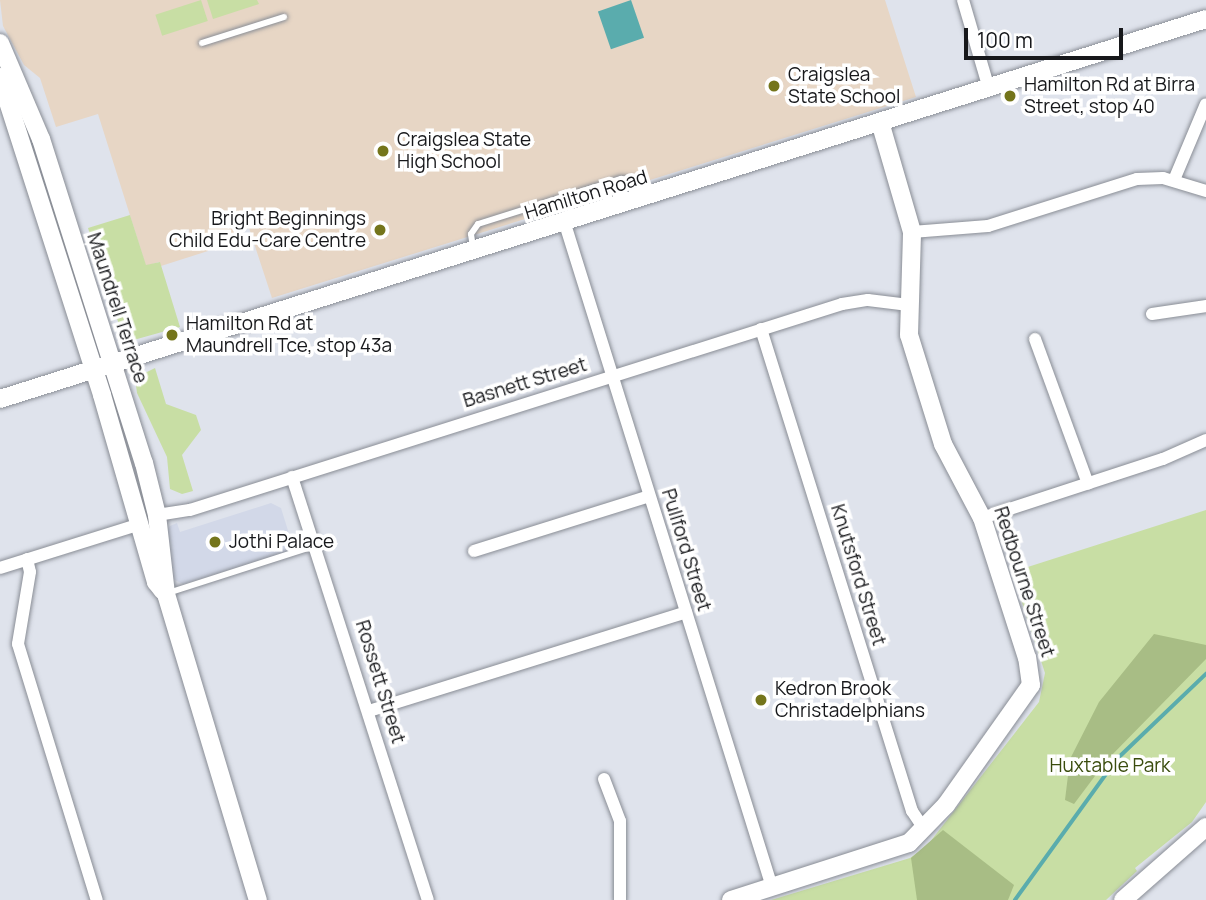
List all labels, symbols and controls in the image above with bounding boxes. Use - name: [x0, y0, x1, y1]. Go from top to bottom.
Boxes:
- scale bar: [968, 14, 1127, 58]
- text: 100 m: [977, 26, 1033, 54]
- place label: Craigslea State School: [788, 64, 900, 108]
- place label: Hamilton Rd at Birra Street, stop 40: [1024, 74, 1195, 118]
- marker: Craigslea State School: [766, 78, 782, 94]
- marker: Hamilton Rd at Birra Street, stop 40: [1002, 88, 1018, 104]
- place label: Craigslea State High School: [397, 129, 531, 173]
- marker: Craigslea State High School: [375, 143, 391, 159]
- street label: Hamilton Road: [522, 166, 650, 224]
- place label: Bright Beginnings Child Edu-Care Centre: [169, 208, 366, 252]
- marker: Bright Beginnings Child Edu-Care Centre: [372, 222, 388, 238]
- street label: Maundrell Terrace: [82, 230, 152, 386]
- place label: Hamilton Rd at Maundrell Tce, stop 43a: [186, 313, 392, 357]
- marker: Hamilton Rd at Maundrell Tce, stop 43a: [164, 327, 180, 343]
- street label: Basnett Street: [460, 353, 590, 413]
- street label: Pullford Street: [657, 486, 715, 614]
- street label: Knutsford Street: [826, 502, 890, 648]
- street label: Redbourne Street: [989, 504, 1059, 660]
- place label: Jothi Palace: [229, 531, 334, 553]
- marker: Jothi Palace: [207, 534, 223, 550]
- street label: Rossett Street: [350, 618, 410, 746]
- place label: Kedron Brook Christadelphians: [775, 678, 925, 722]
- marker: Kedron Brook Christadelphians: [753, 692, 769, 708]
- park label: Huxtable Park: [1050, 755, 1170, 777]

